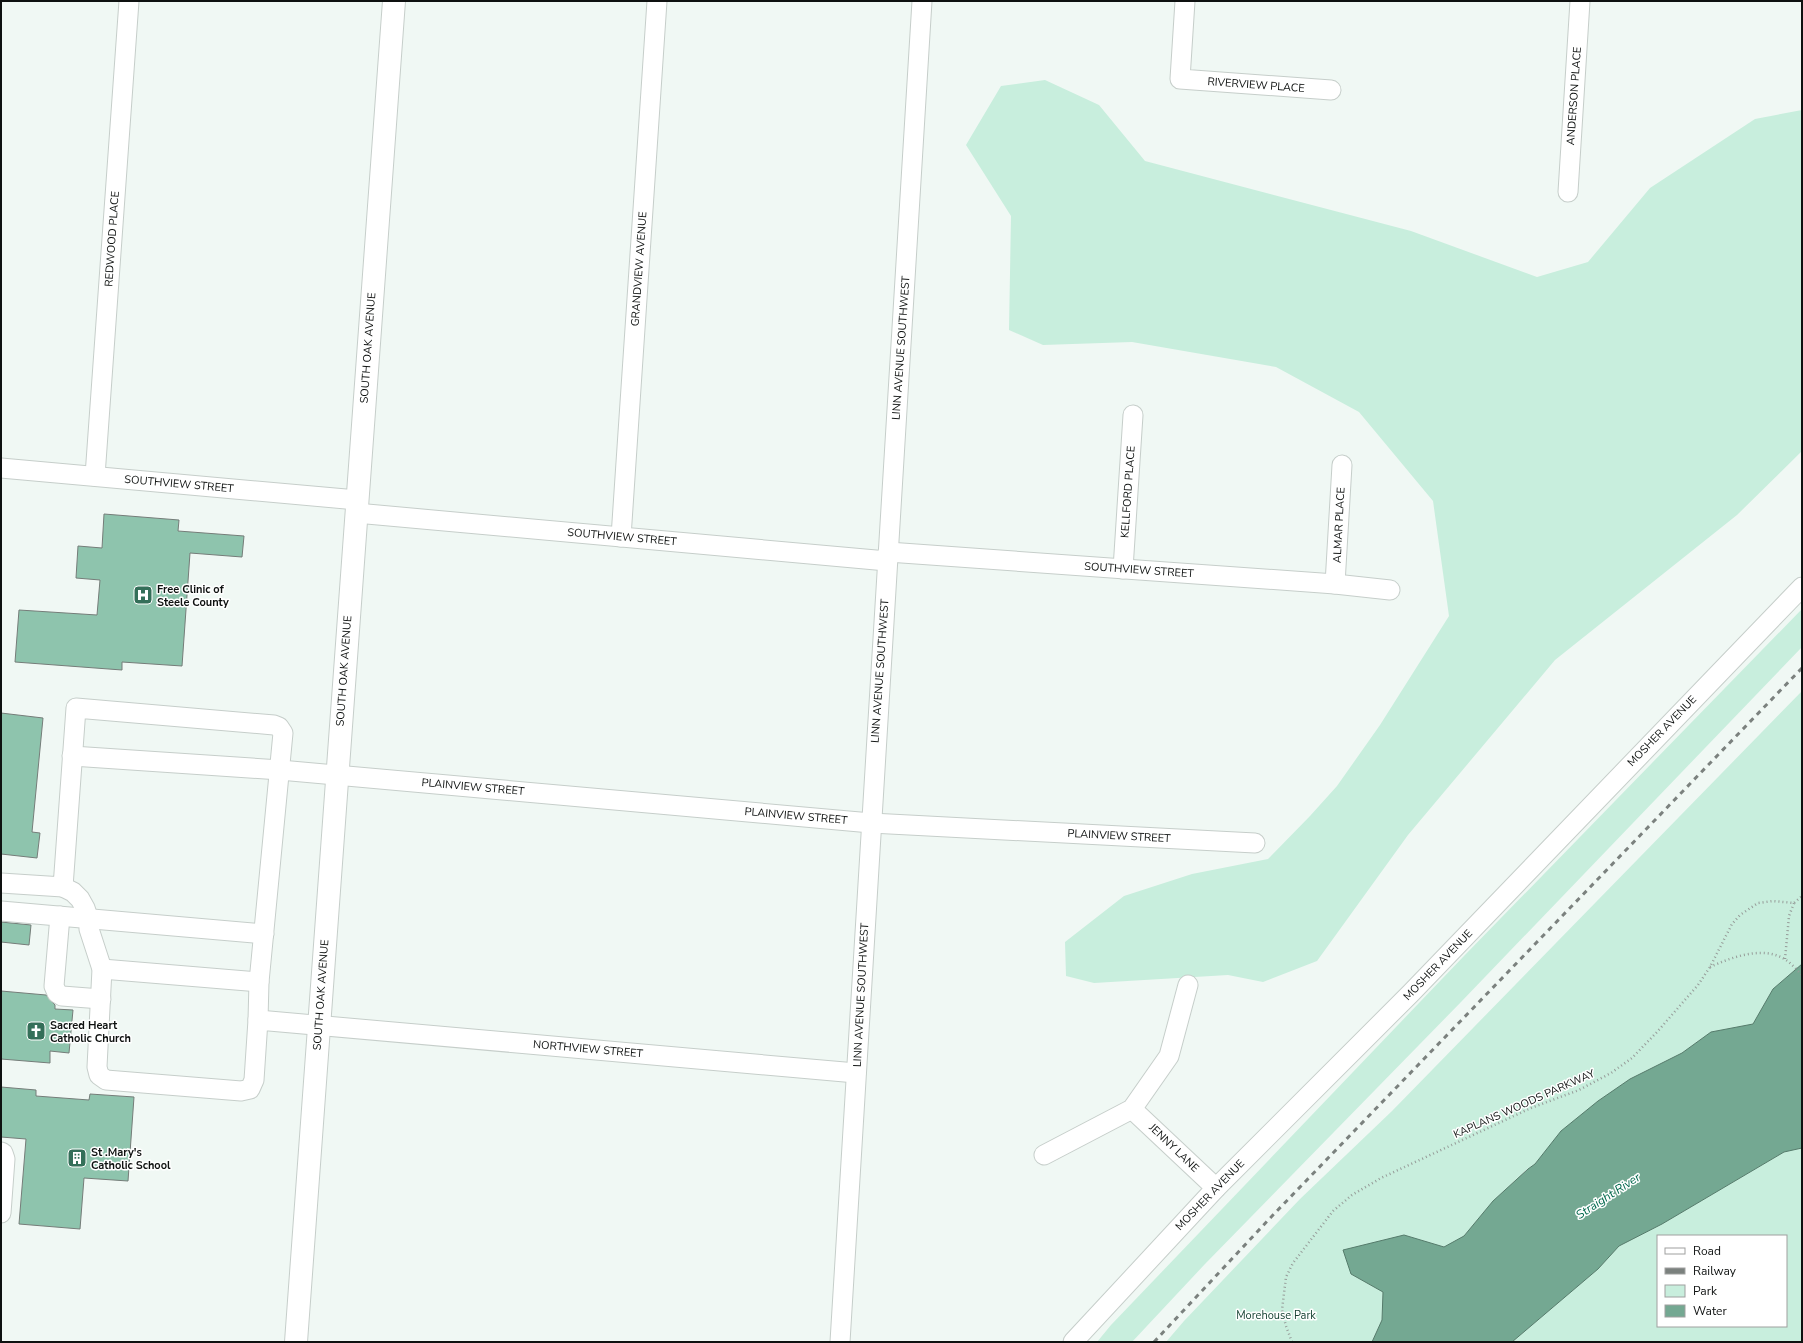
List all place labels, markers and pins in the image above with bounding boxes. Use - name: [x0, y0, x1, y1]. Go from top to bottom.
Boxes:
- place label: Free Clinic of Steele County: [157, 582, 229, 610]
- hospital icon: Free Clinic of Steele County: [132, 584, 154, 606]
- place label: Sacred Heart Catholic Church: [50, 1018, 131, 1046]
- church icon: Sacred Heart Catholic Church: [25, 1020, 47, 1042]
- place label: St .Mary's Catholic School: [91, 1145, 171, 1173]
- building icon: St .Mary's Catholic School: [66, 1147, 88, 1169]

